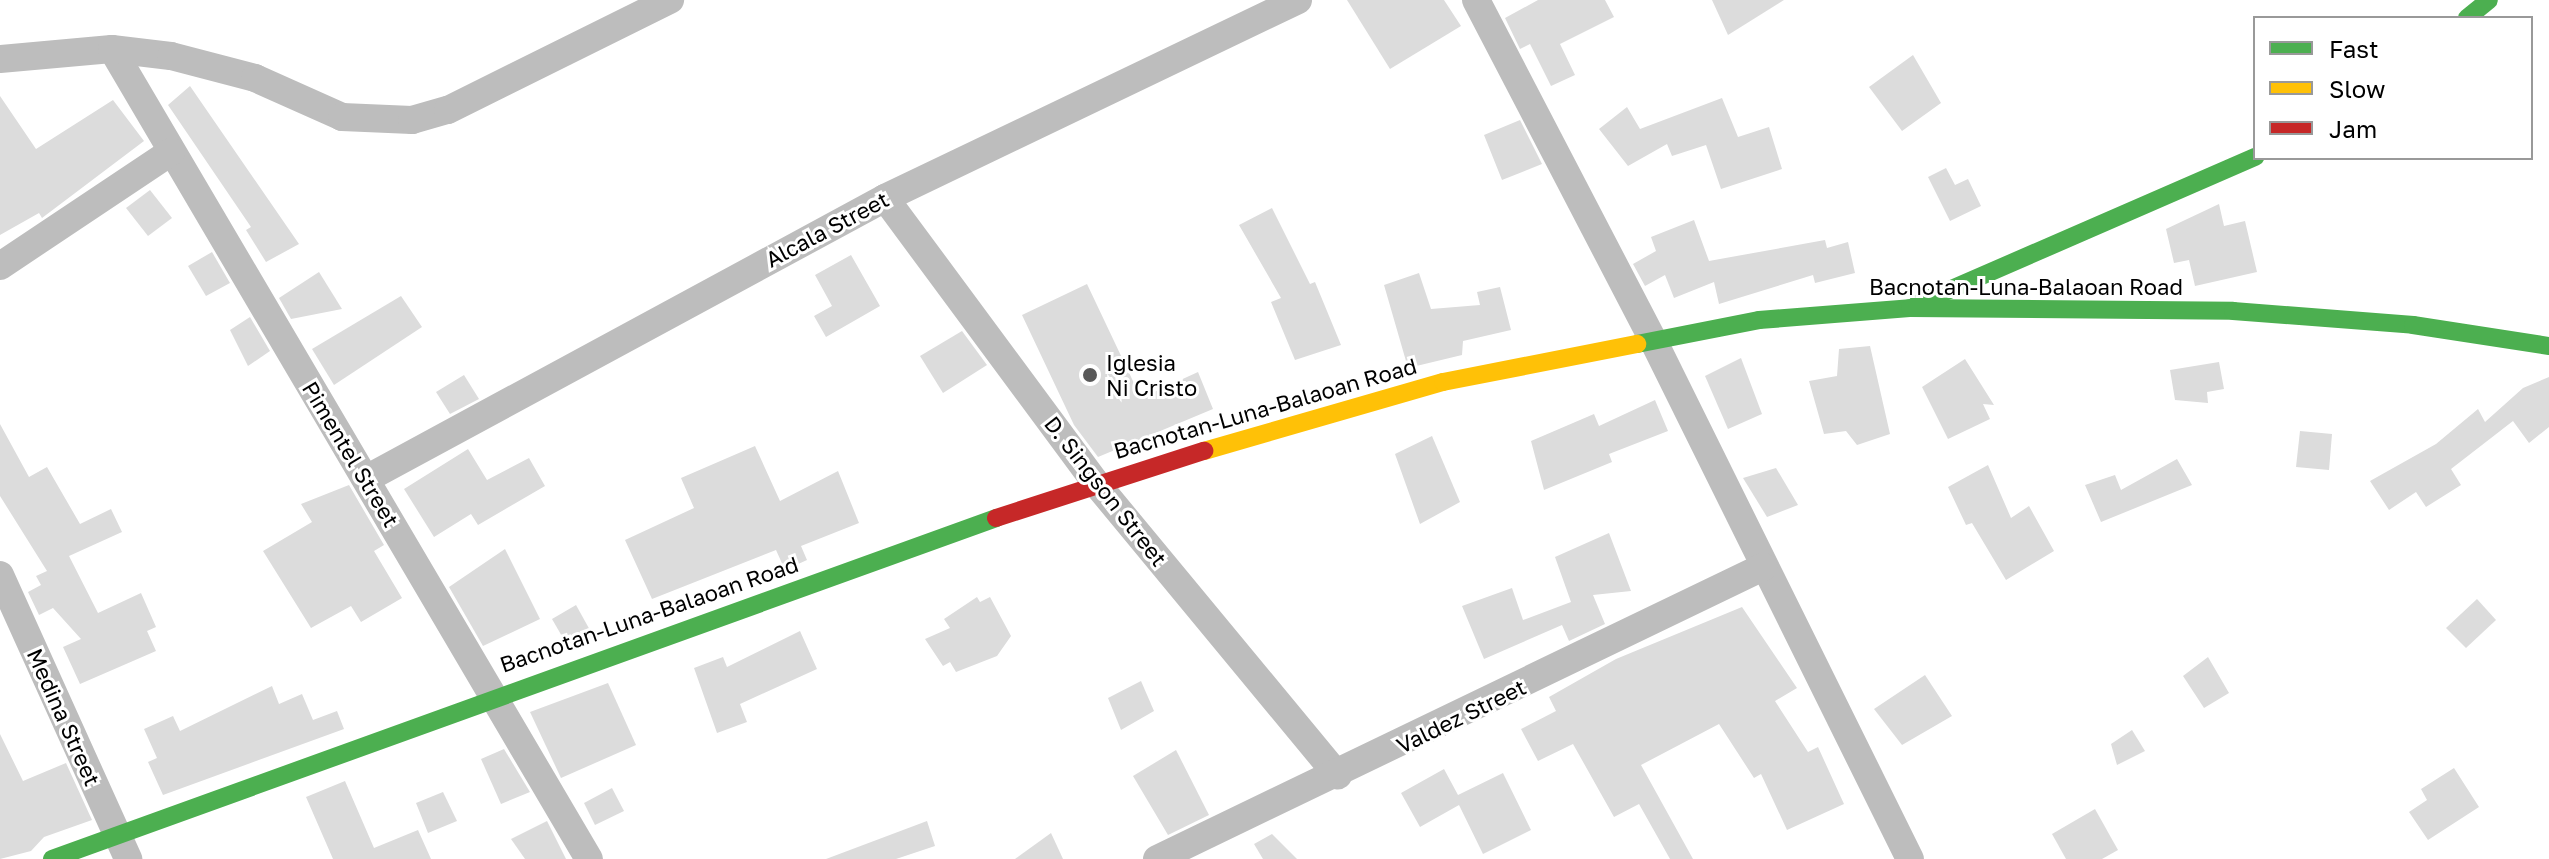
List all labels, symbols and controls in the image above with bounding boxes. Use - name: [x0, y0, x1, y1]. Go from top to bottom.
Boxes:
- legend: [2253, 16, 2533, 160]
- text: Fast: [2329, 34, 2379, 63]
- text: Slow: [2329, 74, 2385, 103]
- text: Jam: [2329, 114, 2377, 143]
- street label: Alcala Street: [761, 186, 893, 272]
- street label: Bacnotan-Luna-Balaoan Road: [1869, 274, 2183, 300]
- place label: Iglesia Ni Cristo: [1106, 349, 1197, 400]
- street label: Bacnotan-Luna-Balaoan Road: [1110, 352, 1420, 464]
- marker: Iglesia Ni Cristo: [1081, 366, 1099, 384]
- street label: Pimentel Street: [297, 376, 405, 532]
- street label: D. Singson Street: [1039, 411, 1173, 571]
- street label: Bacnotan-Luna-Balaoan Road: [496, 550, 802, 678]
- street label: Medina Street: [22, 644, 106, 790]
- street label: Valdez Street: [1392, 673, 1530, 759]

